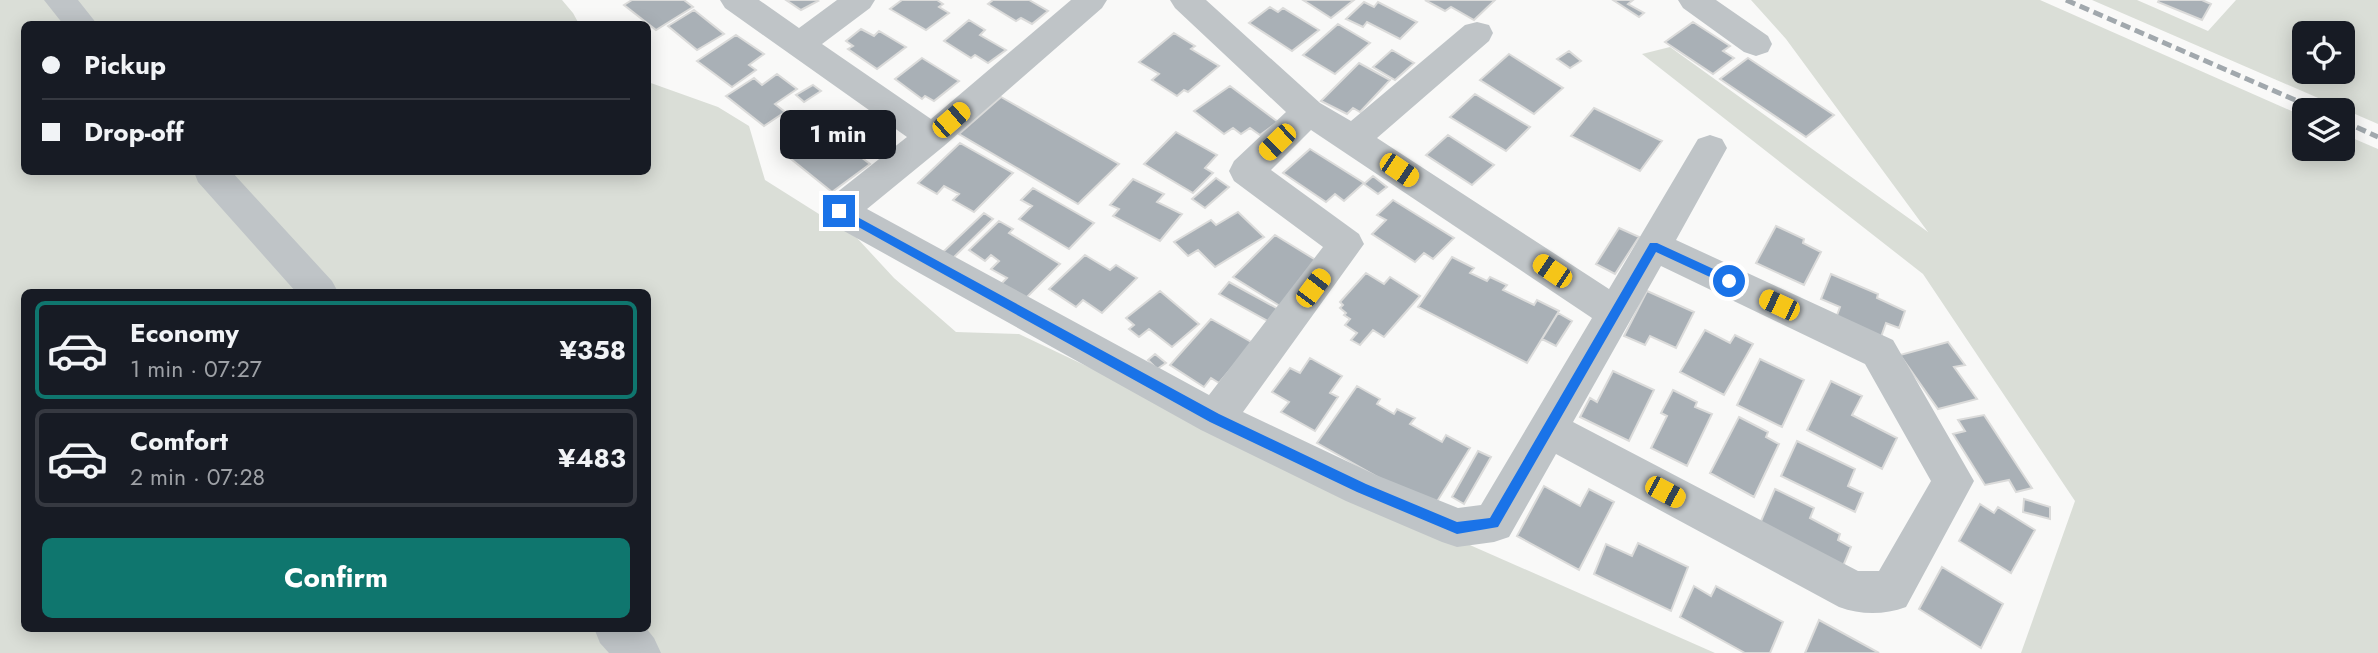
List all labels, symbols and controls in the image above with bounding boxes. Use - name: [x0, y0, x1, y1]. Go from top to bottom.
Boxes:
- map controls: [2292, 21, 2355, 161]
- button: locate: [2292, 21, 2355, 84]
- text: Pickup: [84, 46, 166, 84]
- car: [929, 98, 974, 142]
- button: layers: [2292, 98, 2355, 161]
- callout: 1 min: [781, 110, 897, 158]
- text: Drop-off: [84, 113, 184, 151]
- text: 1 min: [809, 117, 867, 151]
- car: [1255, 120, 1300, 164]
- car: [1376, 150, 1423, 190]
- route end: [823, 195, 855, 227]
- car: [1529, 251, 1576, 291]
- car: [1292, 265, 1335, 311]
- route start: [1713, 265, 1745, 297]
- car: [1756, 287, 1803, 323]
- text: Economy: [130, 314, 239, 352]
- icon: car: [46, 319, 109, 382]
- text: ¥358: [559, 331, 626, 369]
- text: 1 min · 07:27: [130, 352, 262, 386]
- text: Comfort: [130, 422, 228, 460]
- icon: car: [46, 427, 109, 490]
- text: ¥483: [558, 439, 626, 477]
- text: 2 min · 07:28: [130, 460, 265, 494]
- car: [1642, 473, 1689, 511]
- button: Confirm: [42, 538, 630, 618]

